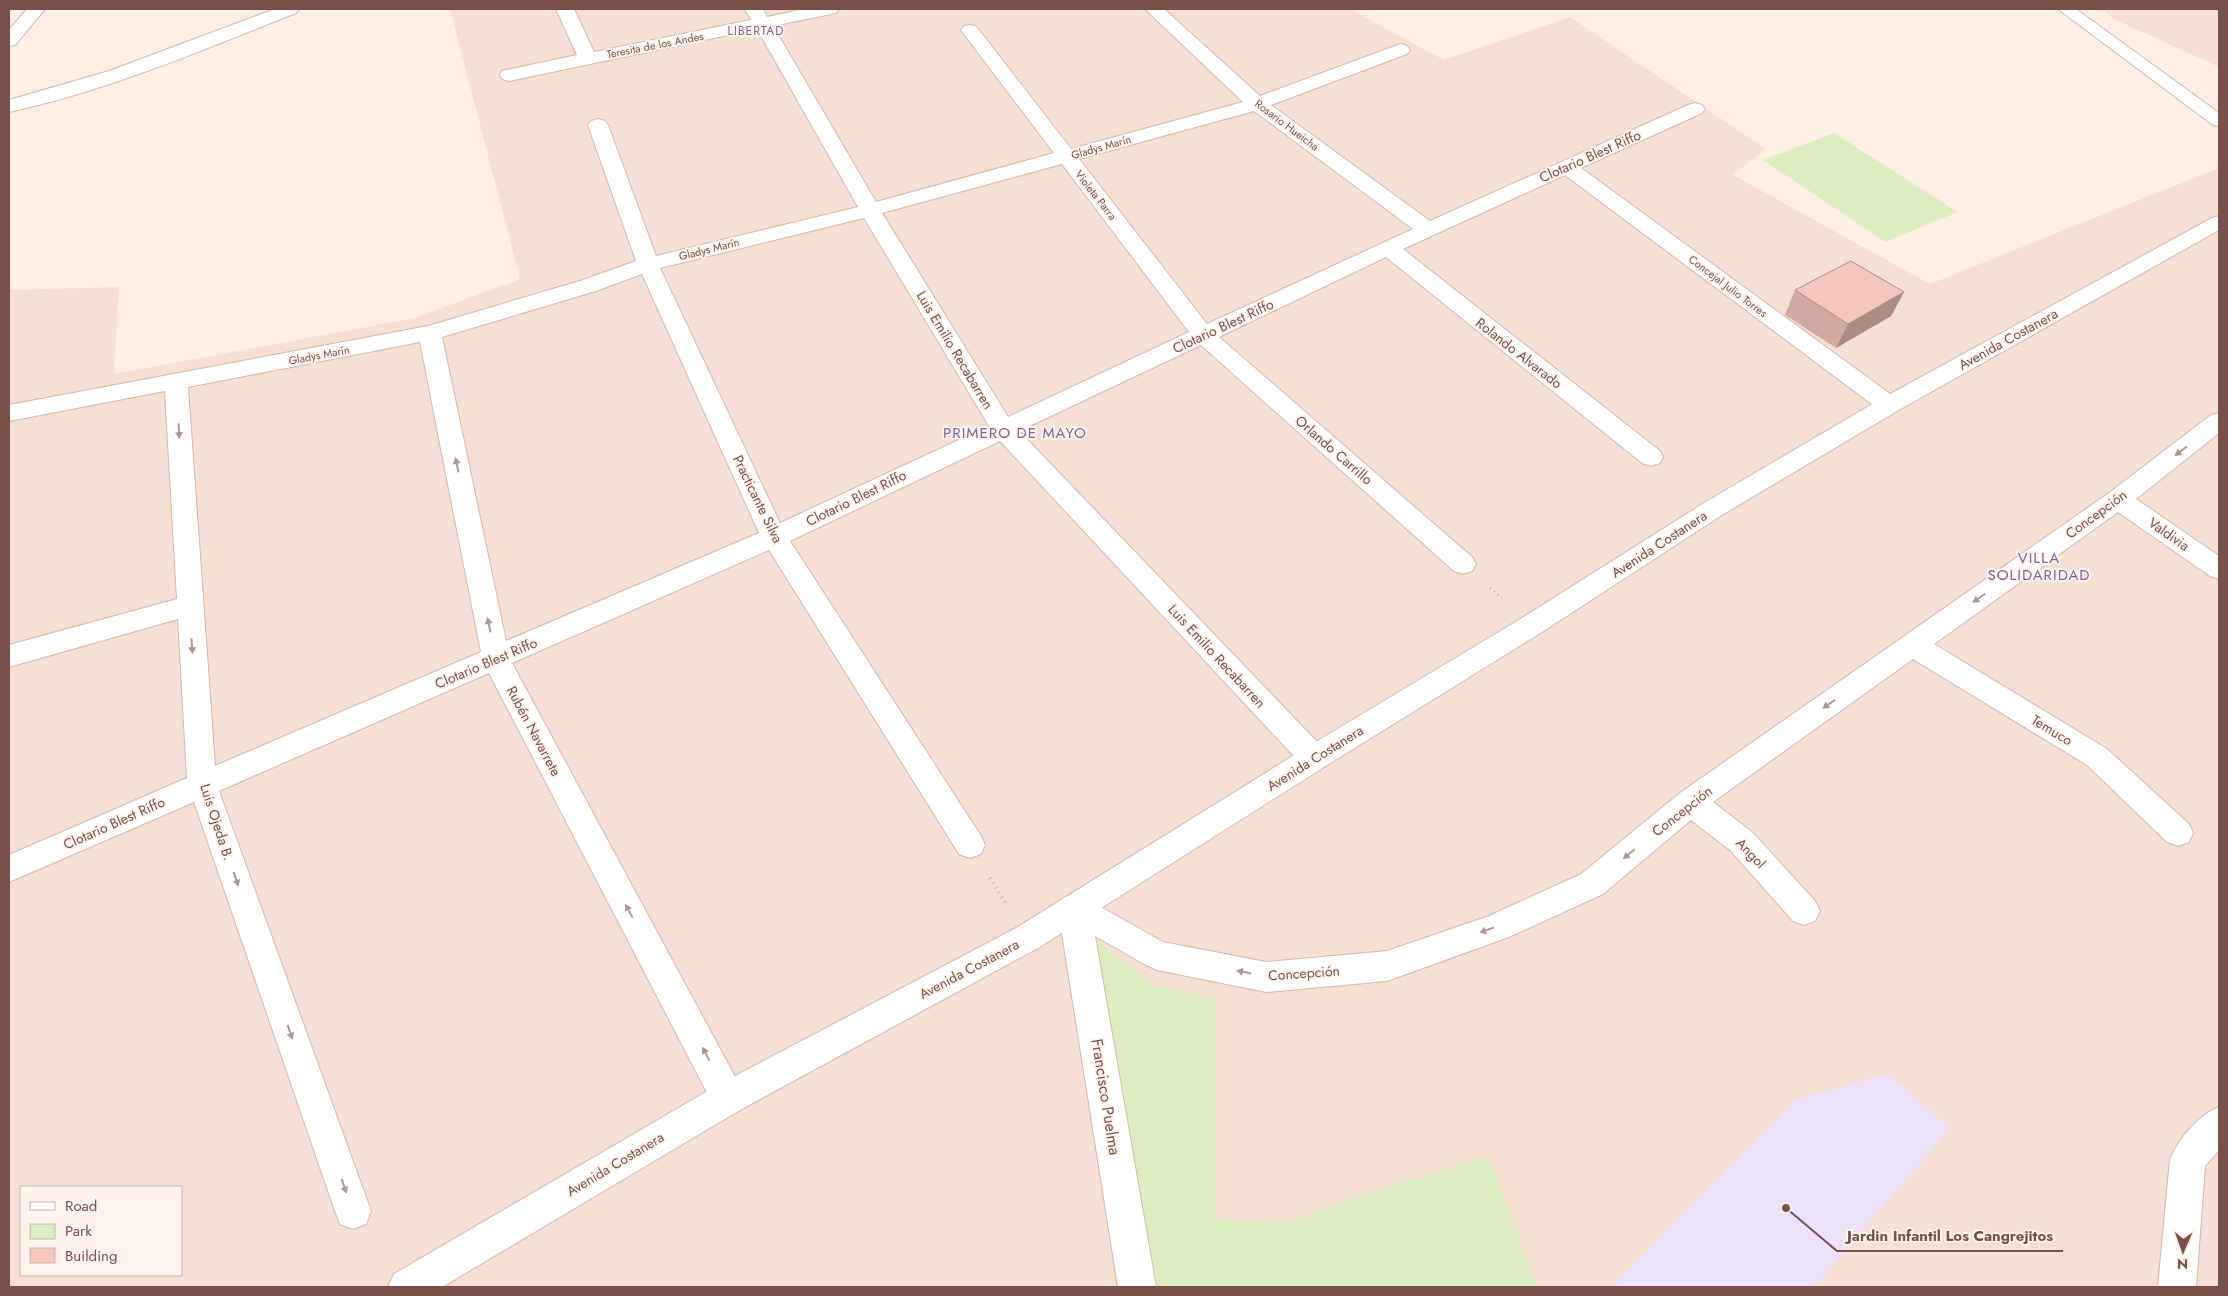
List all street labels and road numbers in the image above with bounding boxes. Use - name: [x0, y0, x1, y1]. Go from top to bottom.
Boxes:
- street label: Teresita de los Andes: [605, 28, 705, 62]
- street label: Rosario Hueicha: [1252, 96, 1322, 154]
- street label: Clotario Blest Riffo: [1536, 124, 1644, 187]
- street label: Gladys Marín: [1069, 131, 1133, 163]
- street label: Violeta Parra: [1071, 167, 1121, 223]
- street label: Gladys Marín: [677, 234, 741, 264]
- street label: Concejal Julio Torres: [1685, 251, 1771, 321]
- street label: Luis Emilio Recabarren: [912, 287, 998, 413]
- street label: Clotario Blest Riffo: [1169, 294, 1277, 358]
- street label: Avenida Costanera: [1955, 303, 2061, 375]
- street label: Rolando Alvarado: [1471, 313, 1567, 393]
- street label: Gladys Marín: [287, 341, 351, 369]
- street label: Orlando Carrillo: [1291, 411, 1377, 489]
- street label: Practicante Silva: [728, 452, 788, 546]
- street label: Clotario Blest Riffo: [802, 465, 910, 531]
- street label: Concepción: [2061, 485, 2131, 543]
- street label: Avenida Costanera: [1607, 505, 1711, 583]
- street label: Valdivia: [2144, 513, 2194, 555]
- street label: Luis Emilio Recabarren: [1164, 600, 1270, 712]
- street label: Clotario Blest Riffo: [432, 632, 541, 694]
- street label: Rubén Navarrete: [502, 682, 566, 780]
- street label: Temuco: [2028, 710, 2077, 750]
- street label: Avenida Costanera: [1263, 720, 1367, 796]
- street label: Luis Ojeda B.: [195, 781, 239, 863]
- street label: Concepción: [1648, 781, 1716, 841]
- street label: Clotario Blest Riffo: [60, 791, 168, 854]
- street label: Angol: [1731, 833, 1771, 873]
- street label: Avenida Costanera: [915, 934, 1023, 1004]
- street label: Concepción: [1267, 961, 1341, 985]
- street label: Francisco Puelma: [1085, 1037, 1127, 1157]
- street label: Avenida Costanera: [562, 1127, 668, 1201]

